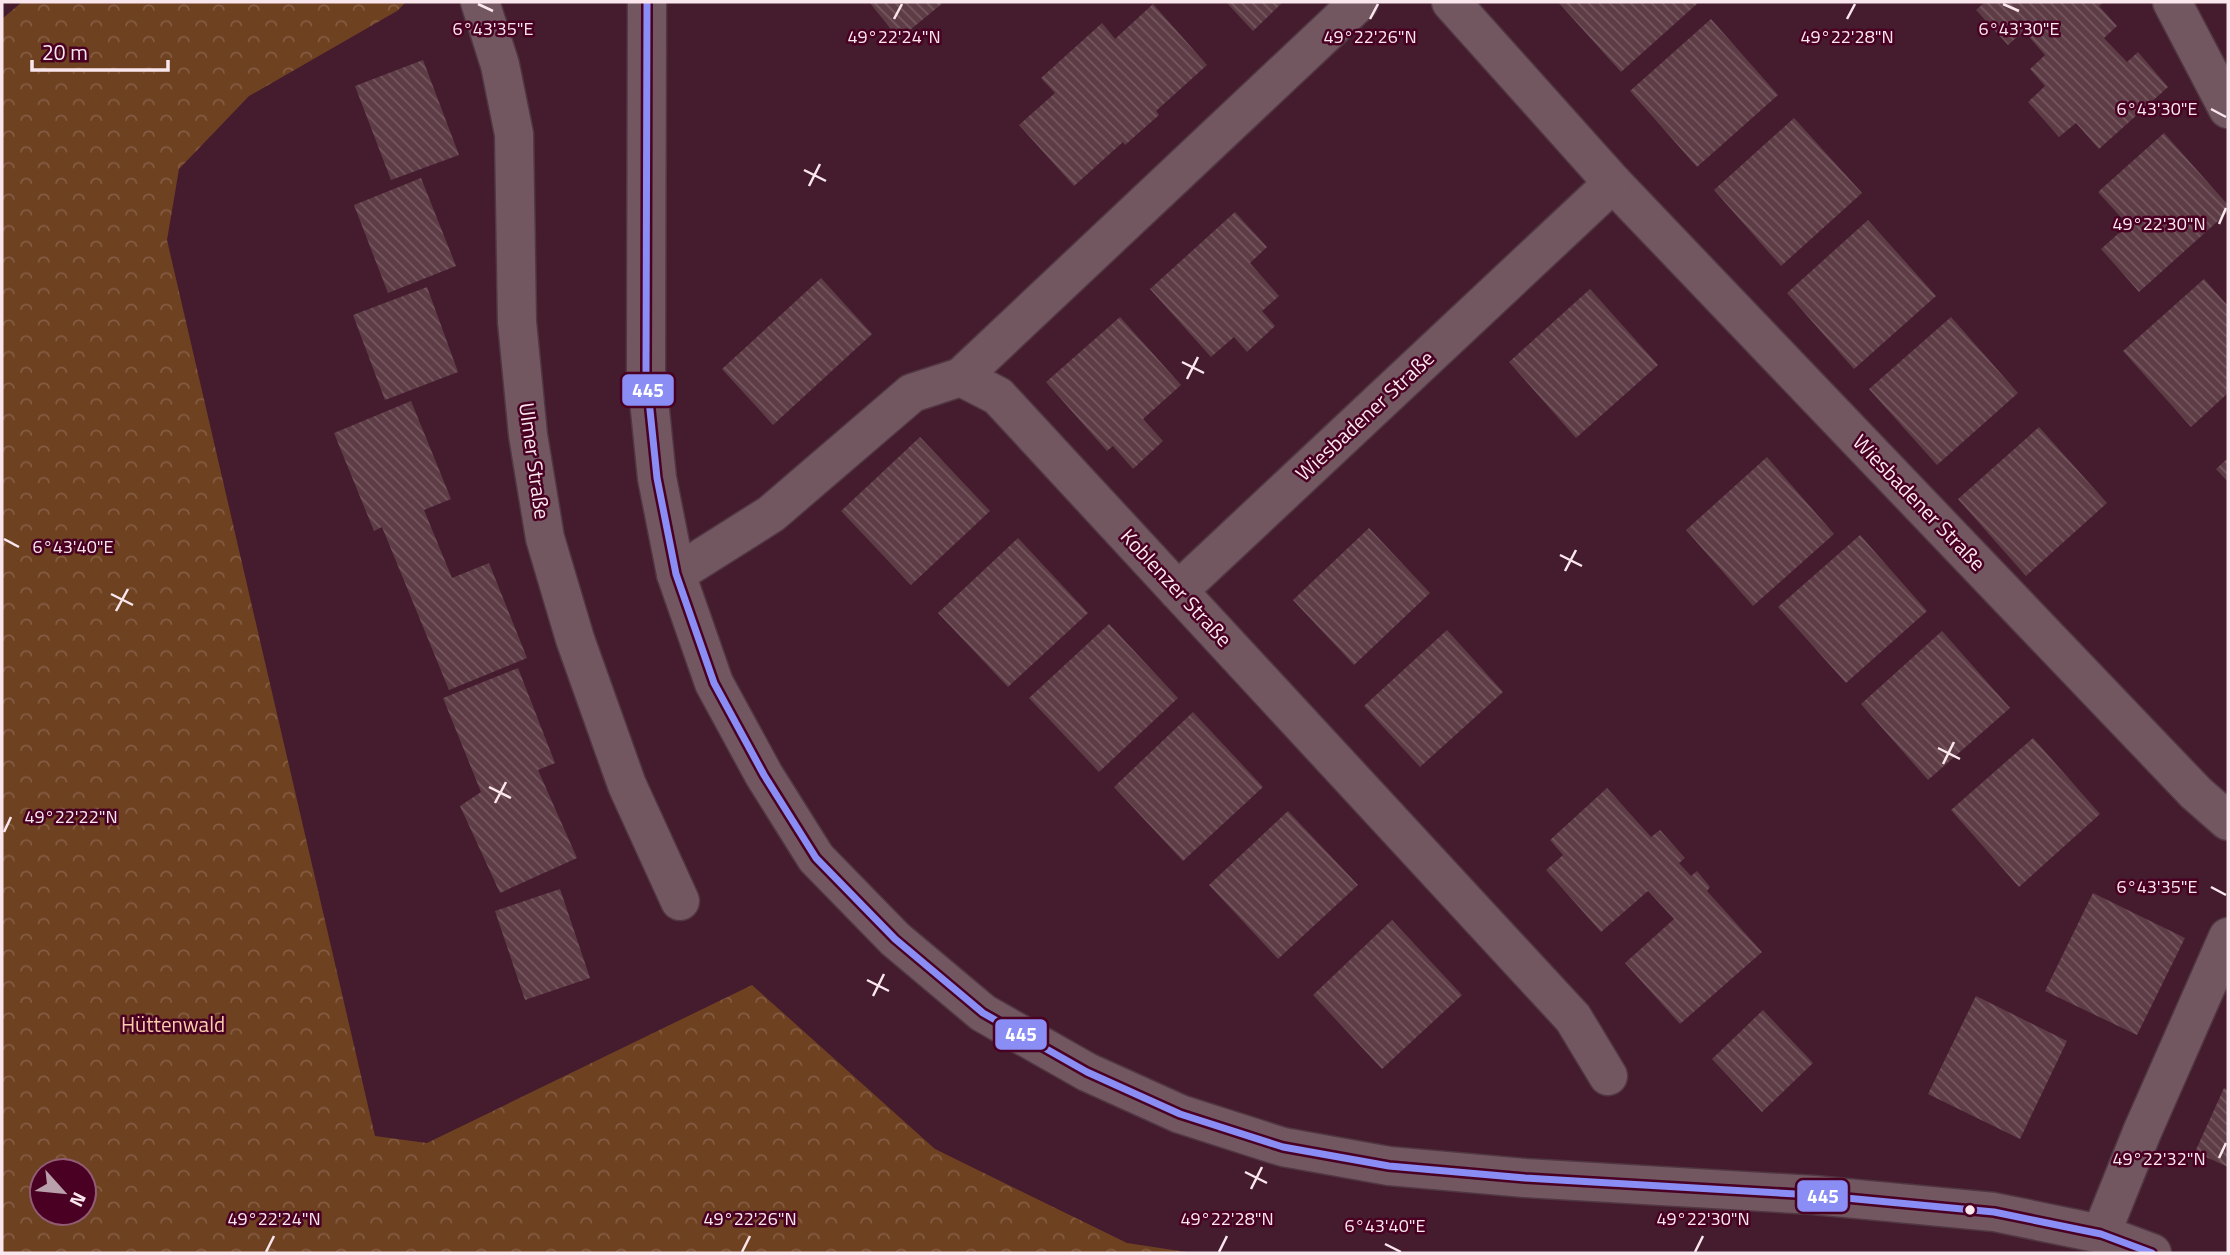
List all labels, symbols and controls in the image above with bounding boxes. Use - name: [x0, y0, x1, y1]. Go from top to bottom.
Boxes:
- text: 6°43'35"E: [453, 15, 533, 42]
- text: 6°43'30"E: [1979, 15, 2059, 42]
- text: 49°22'24"N: [847, 23, 941, 50]
- text: 49°22'26"N: [1323, 23, 1417, 50]
- text: 49°22'28"N: [1800, 23, 1894, 50]
- scale bar: [32, 28, 168, 72]
- text: 20 m: [42, 36, 88, 68]
- text: 6°43'30"E: [2117, 95, 2197, 122]
- text: 49°22'30"N: [2112, 210, 2206, 237]
- street label: Wiesbadener Straße: [1288, 342, 1441, 488]
- line badge: 445: [621, 373, 675, 407]
- text: 445: [632, 375, 664, 404]
- street label: Ulmer Straße: [511, 400, 559, 521]
- street label: Wiesbadener Straße: [1846, 427, 1994, 578]
- street label: Koblenzer Straße: [1113, 521, 1240, 654]
- text: 6°43'40"E: [33, 533, 113, 560]
- text: 49°22'22"N: [24, 803, 118, 830]
- text: 6°43'35"E: [2117, 873, 2197, 900]
- park label: Hüttenwald: [121, 1008, 225, 1040]
- line badge: 445: [994, 1018, 1048, 1051]
- text: 445: [1005, 1019, 1037, 1048]
- text: 49°22'32"N: [2112, 1145, 2206, 1172]
- north arrow: [28, 1157, 98, 1227]
- line badge: 445: [1796, 1179, 1849, 1213]
- text: 445: [1807, 1181, 1839, 1210]
- text: N: [63, 1187, 95, 1212]
- unlabelled marker: [1963, 1203, 1977, 1217]
- text: 49°22'24"N: [227, 1205, 321, 1232]
- text: 49°22'26"N: [703, 1205, 797, 1232]
- text: 49°22'28"N: [1180, 1205, 1274, 1232]
- text: 49°22'30"N: [1656, 1205, 1750, 1232]
- text: 6°43'40"E: [1345, 1212, 1425, 1239]

